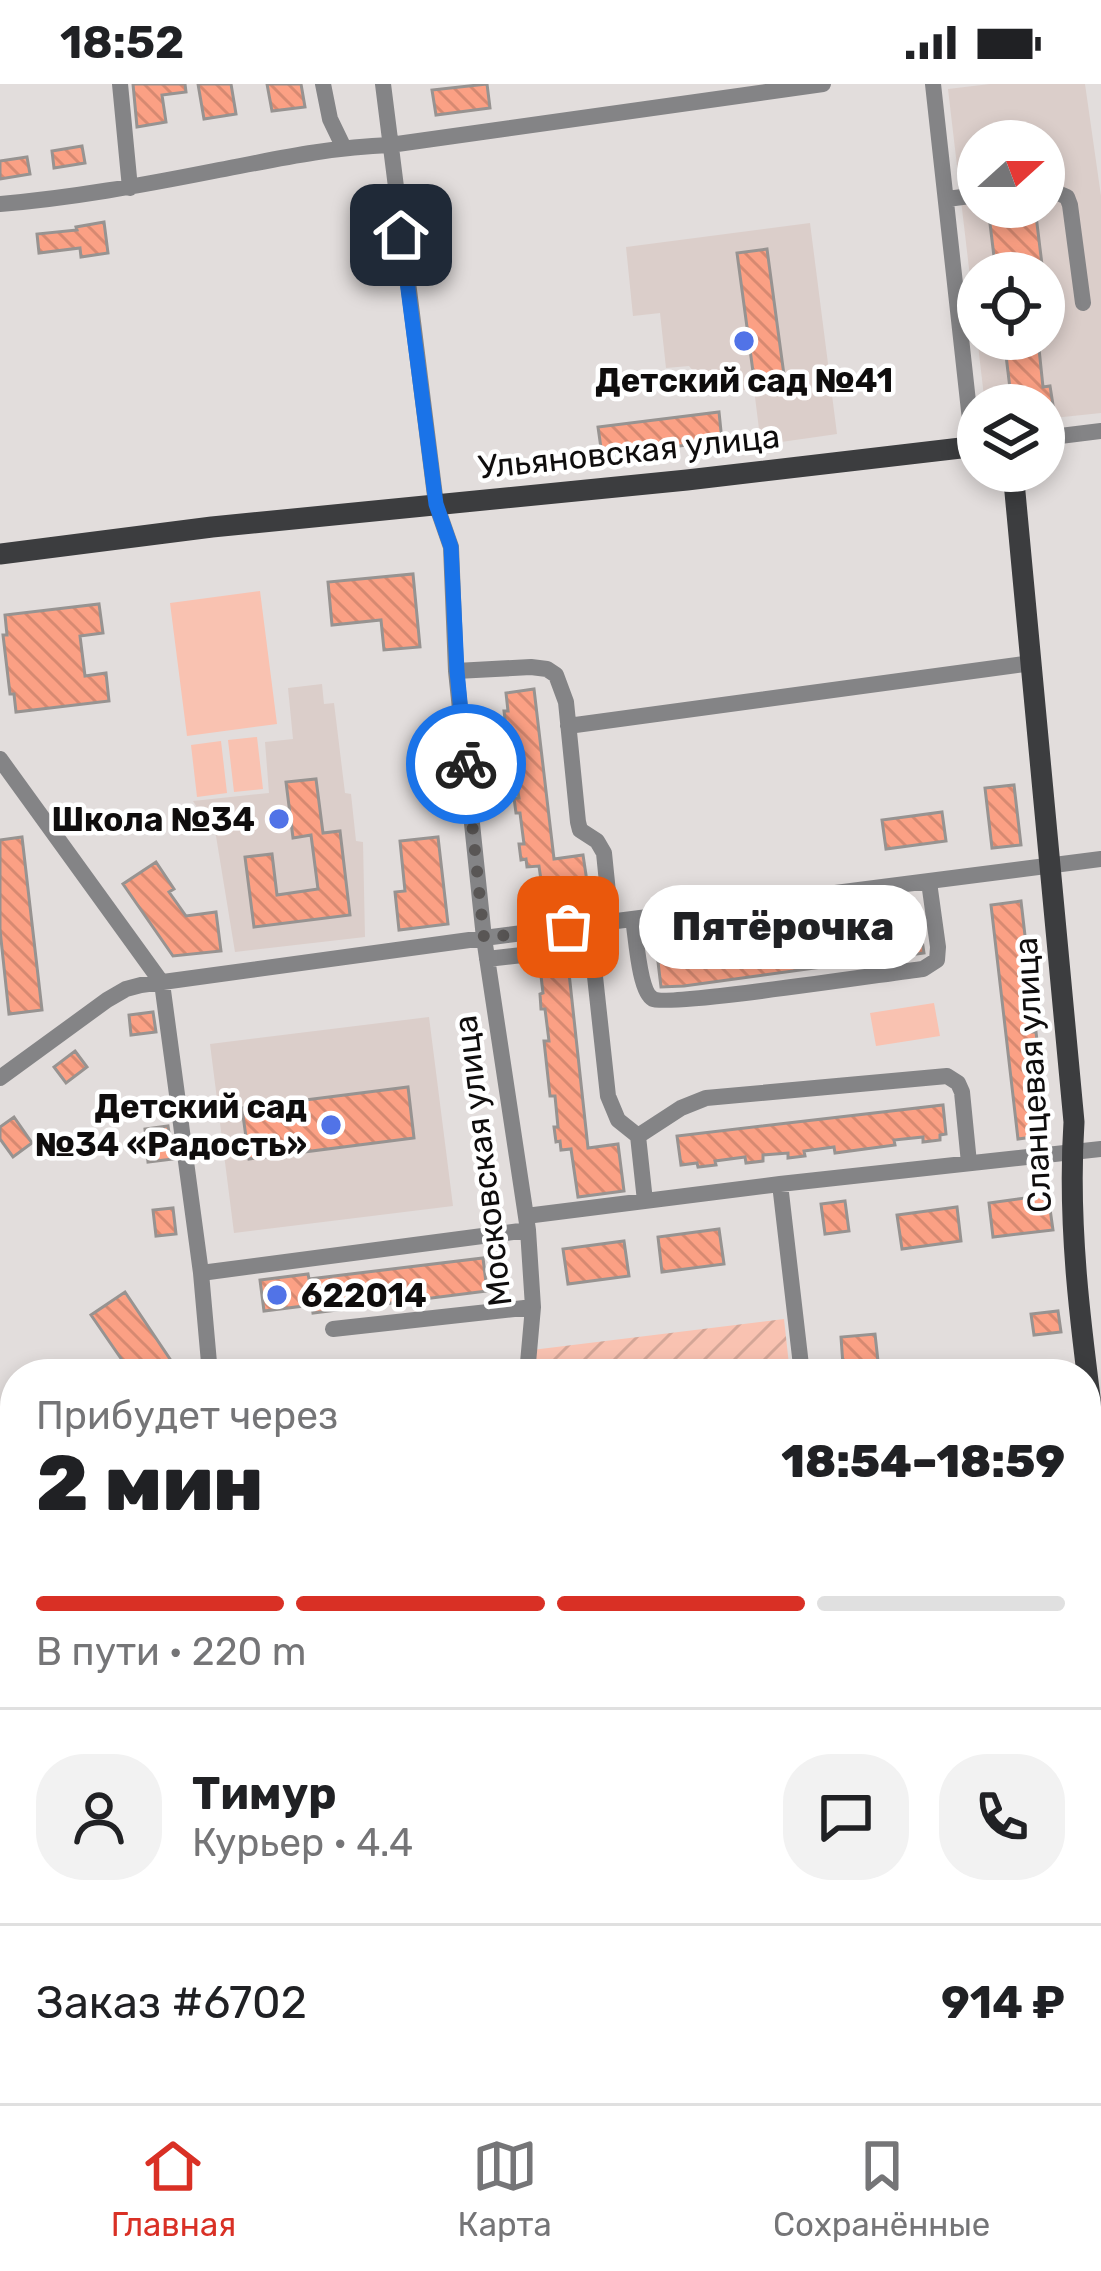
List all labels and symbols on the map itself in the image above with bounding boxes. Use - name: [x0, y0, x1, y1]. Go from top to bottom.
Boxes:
- north arrow: [957, 120, 1065, 228]
- pin: [350, 184, 452, 286]
- marker: Детский сад №41: [731, 328, 757, 354]
- place label: Детский сад №41: [595, 361, 893, 400]
- street label: Ульяновская улица: [476, 416, 782, 487]
- courier: [406, 704, 526, 824]
- place label: Школа №34: [51, 800, 255, 839]
- marker: Школа №34: [266, 806, 292, 832]
- pin: [517, 876, 619, 978]
- callout: Пятёрочка: [640, 885, 928, 969]
- street label: Сланцевая улица: [1006, 936, 1059, 1214]
- street label: Московская улица: [445, 1013, 520, 1309]
- place label: Детский сад №34 «Радость»: [35, 1087, 307, 1164]
- marker: Детский сад №34 «Радость»: [318, 1112, 344, 1138]
- place label: 622014: [301, 1276, 427, 1315]
- marker: 622014: [264, 1282, 290, 1308]

